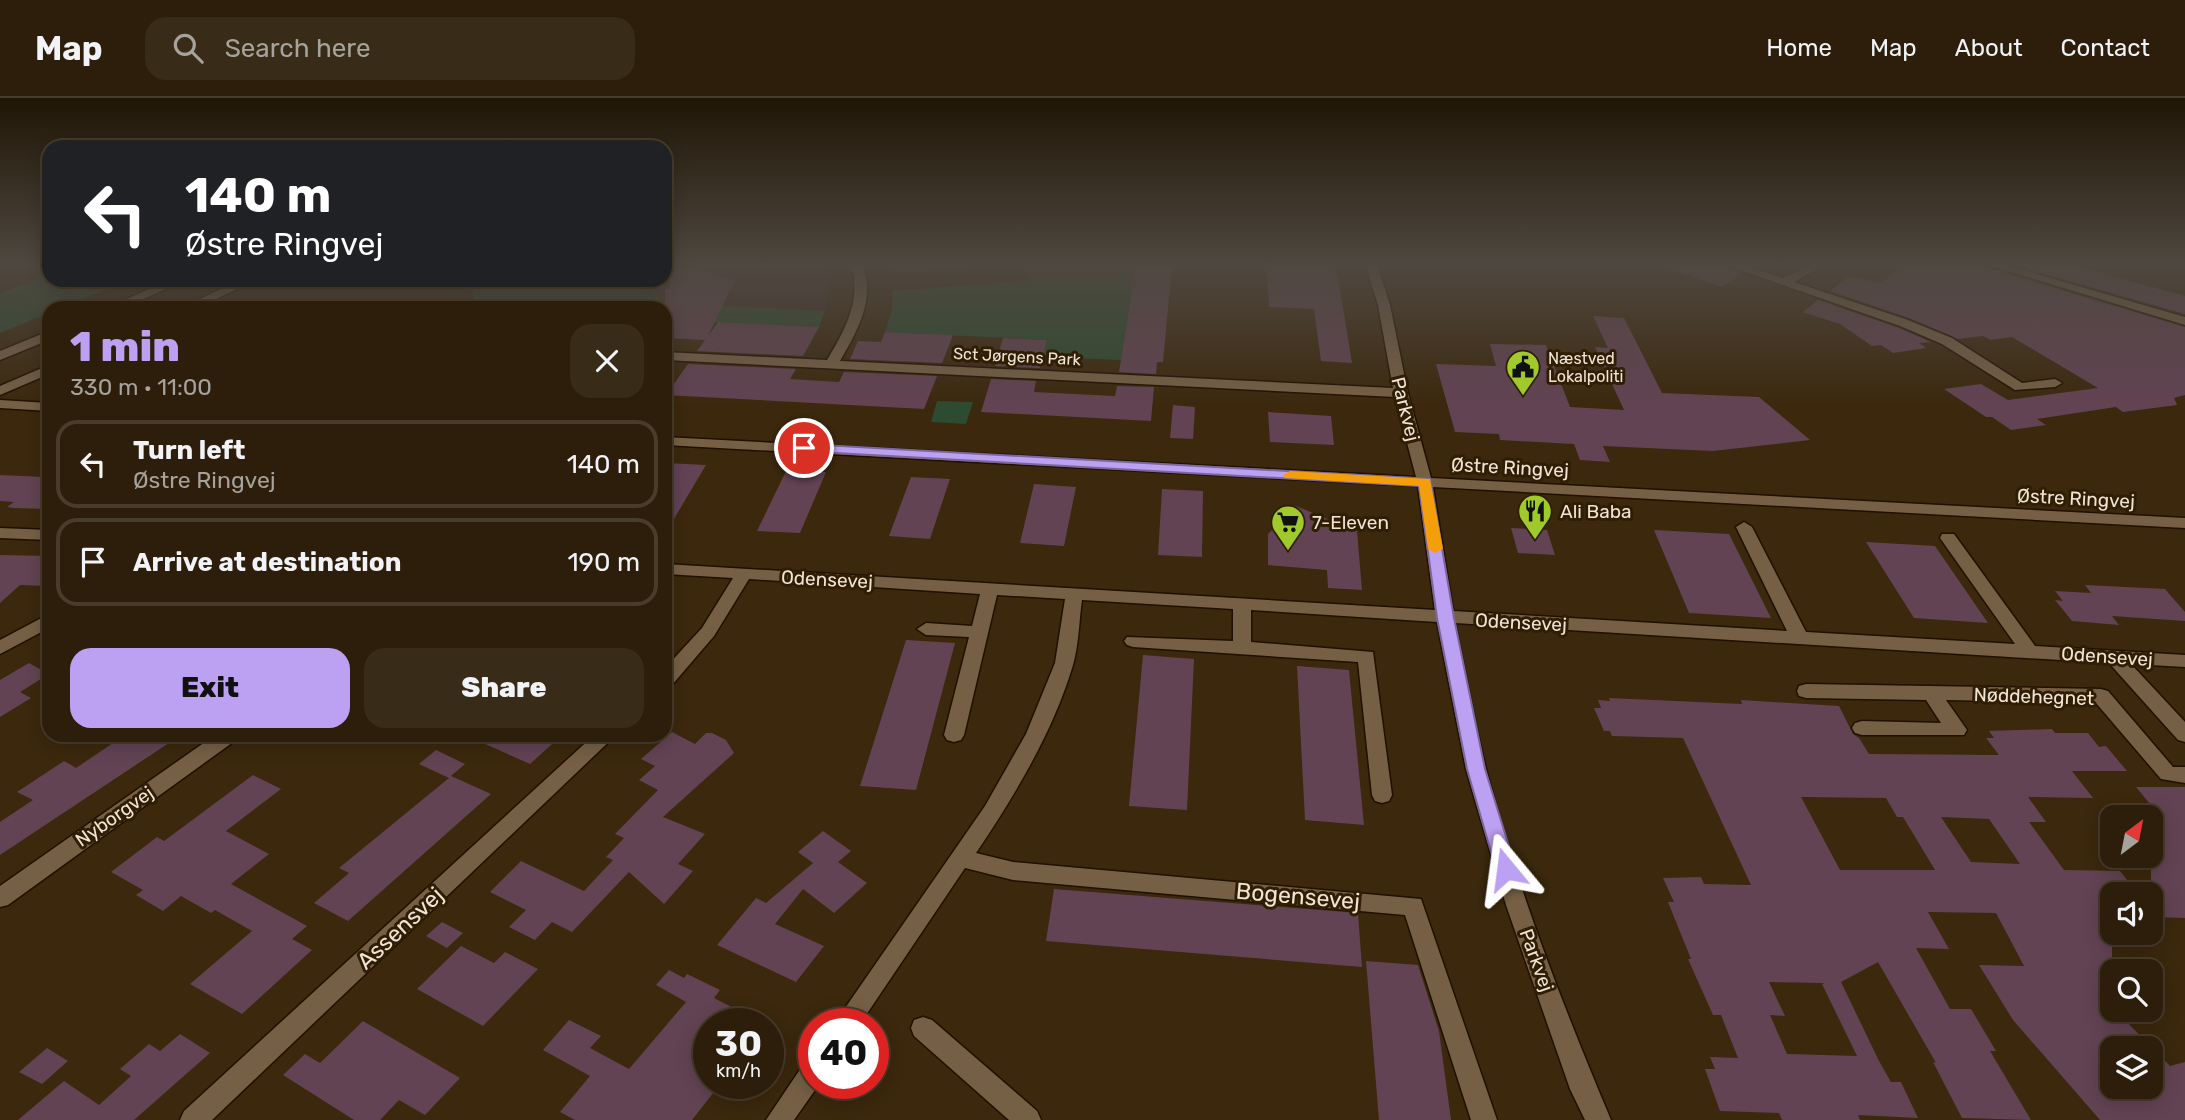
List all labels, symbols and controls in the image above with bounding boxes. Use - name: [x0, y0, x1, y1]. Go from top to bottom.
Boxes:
- search box: [145, 17, 635, 80]
- text: Map: [35, 29, 103, 68]
- icon: search: [169, 29, 207, 67]
- text: Search here: [225, 33, 370, 64]
- text: Home: [1766, 34, 1832, 62]
- text: Map: [1870, 34, 1917, 62]
- text: About: [1955, 34, 2023, 62]
- text: Contact: [2061, 34, 2150, 62]
- text: 140 m: [185, 166, 331, 224]
- icon: left: [70, 168, 161, 259]
- text: Østre Ringvej: [185, 225, 383, 263]
- text: 1 min: [70, 322, 180, 372]
- button: close: [570, 324, 644, 398]
- street label: Sct Jørgens Park: [953, 344, 1082, 369]
- public building icon: Næstved Lokalpoliti: [1504, 348, 1542, 397]
- place label: Næstved Lokalpoliti: [1548, 349, 1623, 386]
- text: 330 m · 11:00: [70, 373, 212, 401]
- street label: Parkvej: [1386, 375, 1425, 444]
- pin: [774, 418, 834, 478]
- icon: arrive: [785, 429, 823, 467]
- text: Turn left: [133, 435, 245, 466]
- icon: left: [74, 445, 112, 483]
- text: 140 m: [567, 449, 640, 480]
- street label: Østre Ringvej: [1451, 453, 1569, 482]
- text: Østre Ringvej: [133, 466, 276, 494]
- street label: Østre Ringvej: [2017, 484, 2135, 513]
- restaurant icon: Ali Baba: [1516, 492, 1554, 541]
- place label: Ali Baba: [1560, 500, 1632, 523]
- supermarket icon: 7-Eleven: [1269, 503, 1307, 552]
- place label: 7-Eleven: [1312, 511, 1389, 534]
- icon: arrive: [74, 543, 112, 581]
- text: Arrive at destination: [133, 547, 401, 578]
- text: 190 m: [567, 547, 640, 578]
- street label: Odensevej: [780, 566, 873, 593]
- street label: Odensevej: [1474, 609, 1567, 636]
- street label: Odensevej: [2060, 642, 2154, 671]
- button: Exit: [70, 648, 350, 728]
- button: Share: [364, 648, 644, 728]
- street label: Nøddehegnet: [1973, 683, 2095, 710]
- street label: Nyborgvej: [71, 781, 158, 852]
- north arrow: [2100, 805, 2163, 868]
- map controls: [2100, 805, 2163, 1099]
- position arrow: [1469, 832, 1543, 906]
- street label: Bogensevej: [1235, 877, 1361, 915]
- street label: Assensvej: [351, 881, 449, 975]
- button: sound: [2100, 882, 2163, 945]
- street label: Parkvej: [1515, 926, 1558, 995]
- button: search: [2100, 959, 2163, 1022]
- speed limit sign: 40: [798, 1008, 889, 1099]
- text: 30: [715, 1023, 762, 1065]
- button: layers: [2100, 1036, 2163, 1099]
- text: km/h: [716, 1060, 761, 1082]

